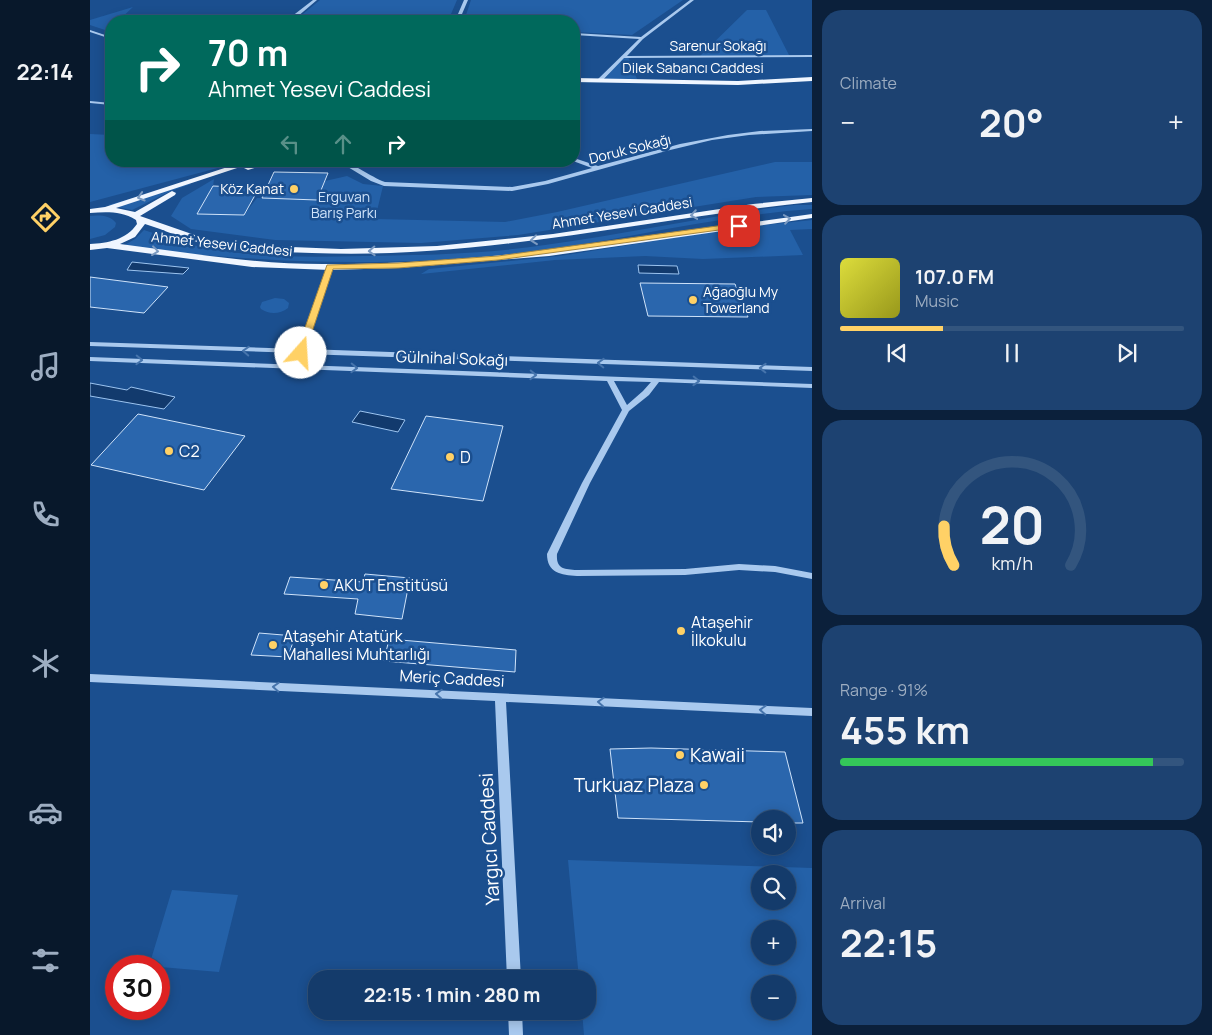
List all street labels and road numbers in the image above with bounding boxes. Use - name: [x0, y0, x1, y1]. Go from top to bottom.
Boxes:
- street label: Sarenur Sokağı: [670, 36, 766, 55]
- street label: Dilek Sabancı Caddesi: [622, 58, 764, 77]
- street label: Doruk Sokağı: [587, 129, 673, 168]
- street label: Ahmet Yesevi Caddesi: [550, 192, 694, 233]
- street label: Ahmet Yesevi Caddesi: [150, 227, 294, 260]
- street label: Gülnihal Sokağı: [395, 345, 509, 371]
- street label: Meriç Caddesi: [399, 664, 505, 692]
- street label: Yargıcı Caddesi: [473, 772, 505, 906]

